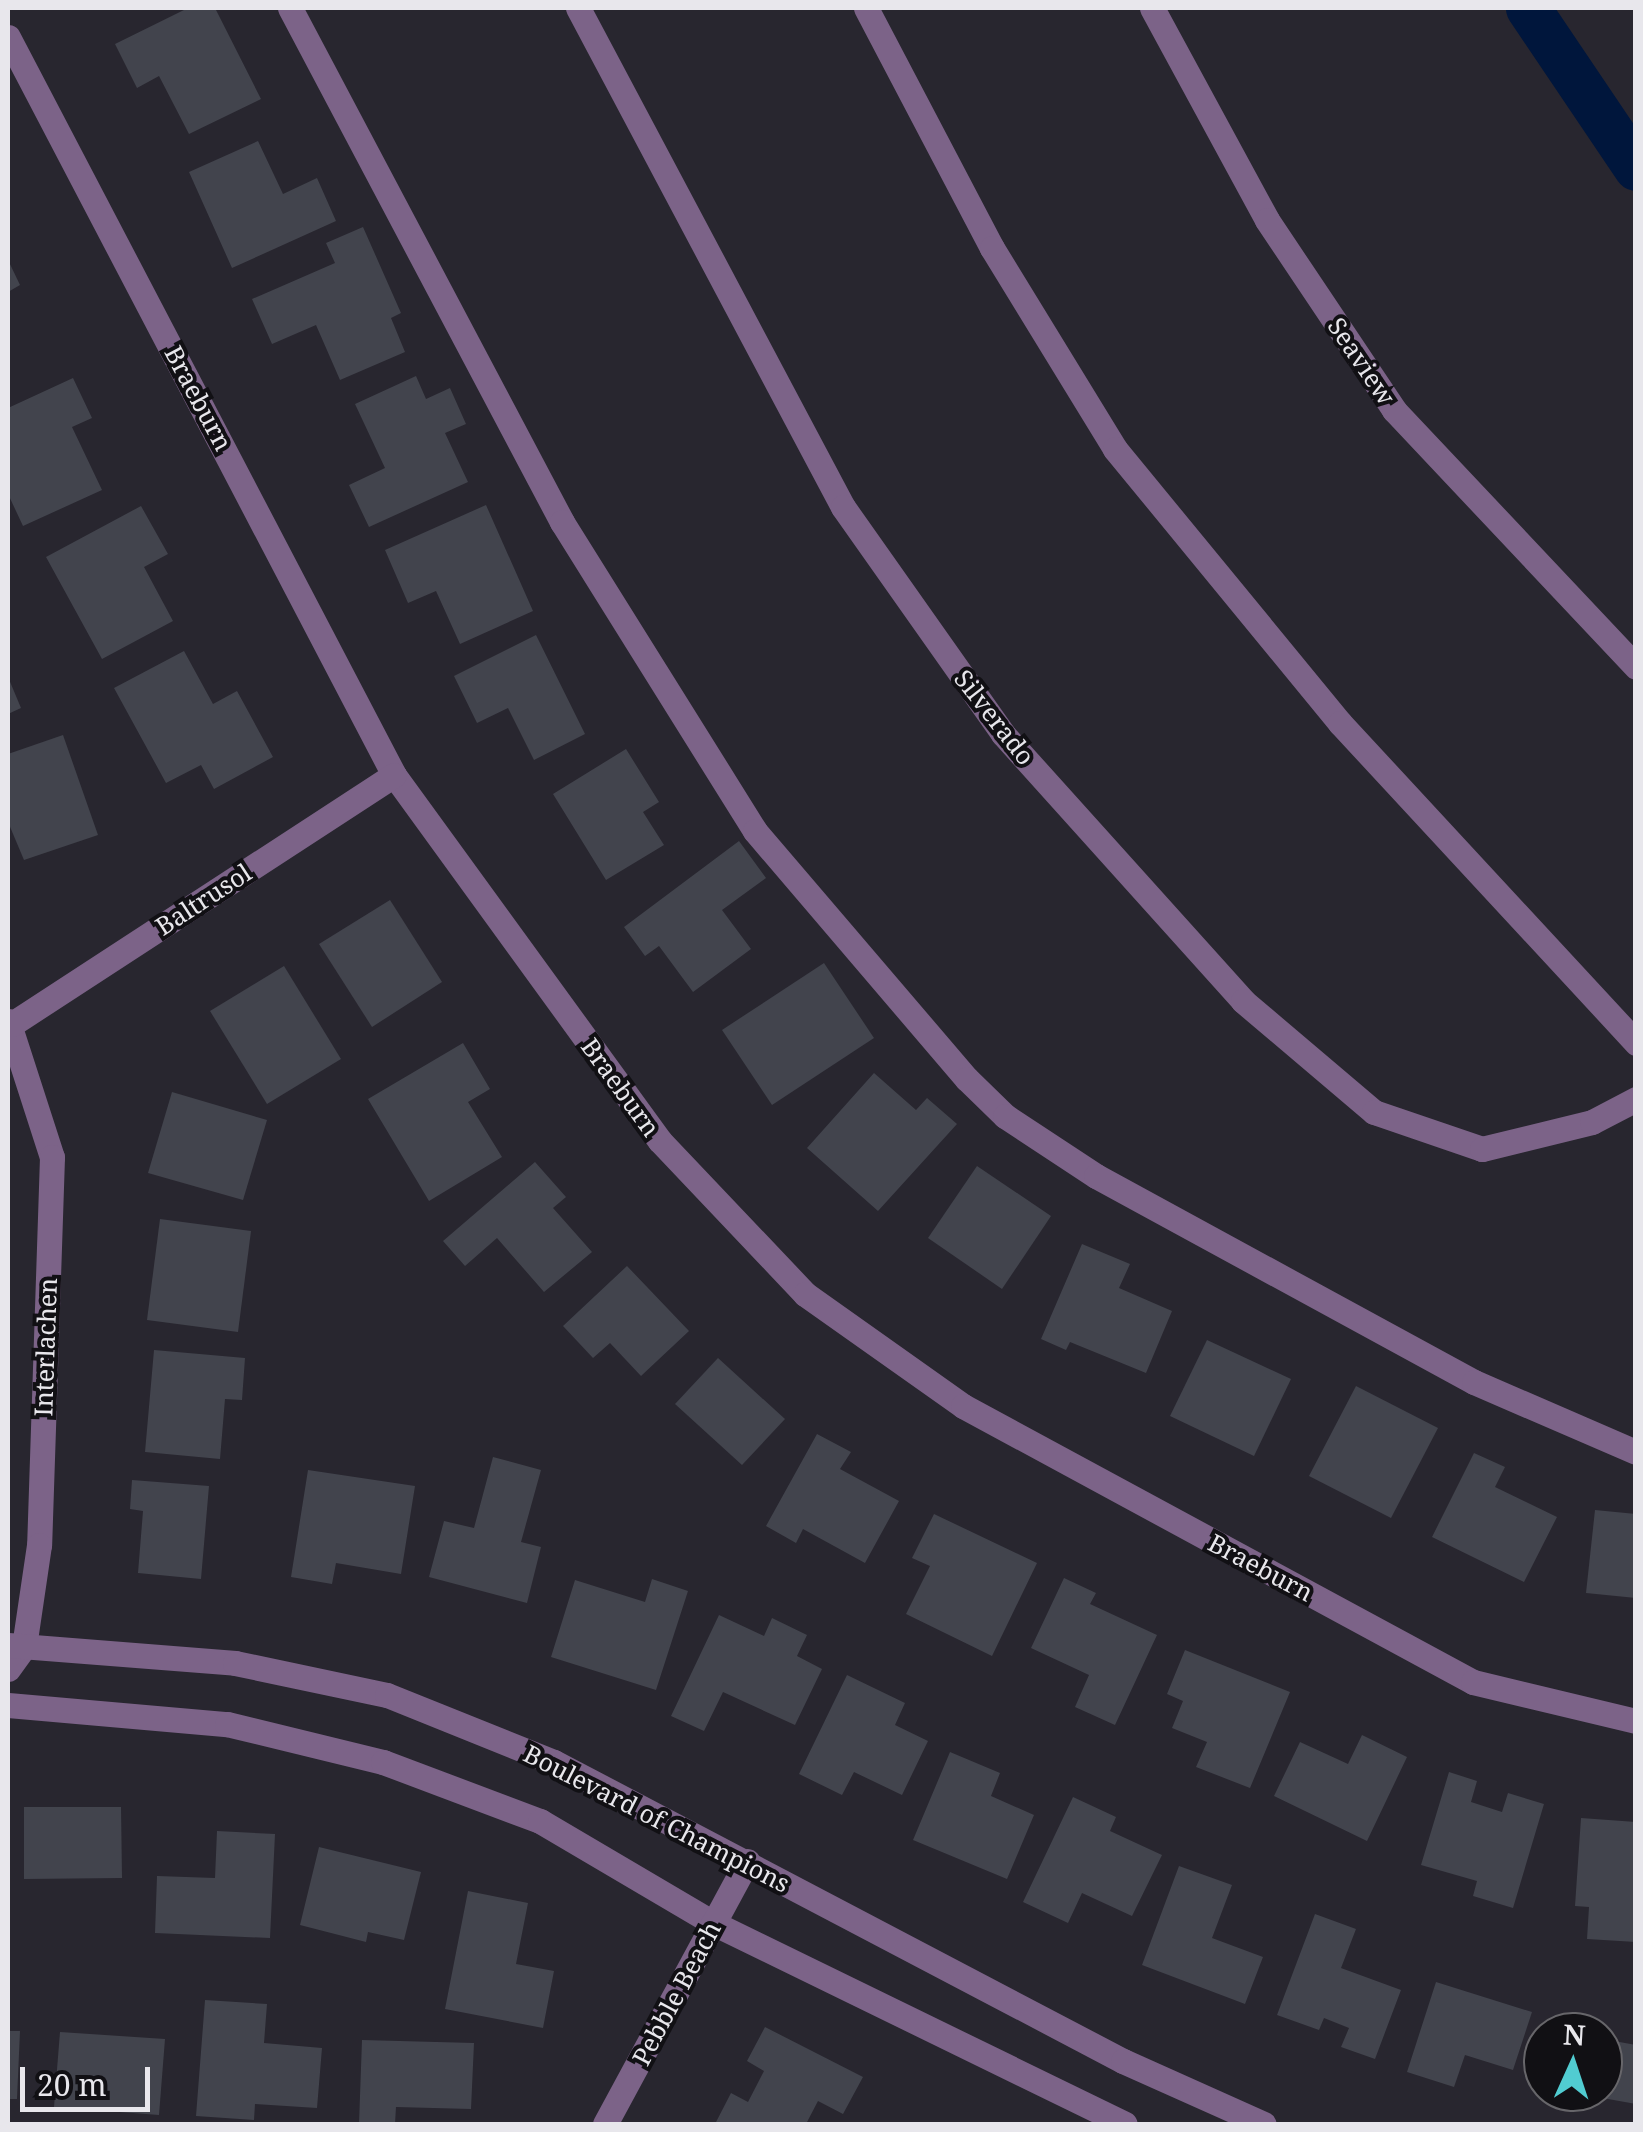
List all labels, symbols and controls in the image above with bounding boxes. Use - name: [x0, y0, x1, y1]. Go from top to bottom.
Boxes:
- street label: Seaview: [1322, 312, 1402, 410]
- street label: Braeburn: [159, 341, 239, 455]
- street label: Silverado: [949, 664, 1041, 770]
- street label: Baltrusol: [150, 857, 256, 941]
- street label: Braeburn: [575, 1032, 667, 1142]
- street label: Interlachen: [28, 1277, 62, 1417]
- street label: Braeburn: [1204, 1527, 1318, 1607]
- street label: Boulevard of Champions: [519, 1738, 795, 1898]
- street label: Pebble Beach: [625, 1916, 727, 2070]
- north arrow: [1523, 2012, 1623, 2112]
- text: N: [1562, 2014, 1586, 2054]
- scale bar: [25, 2047, 155, 2109]
- text: 20 m: [37, 2064, 107, 2105]

